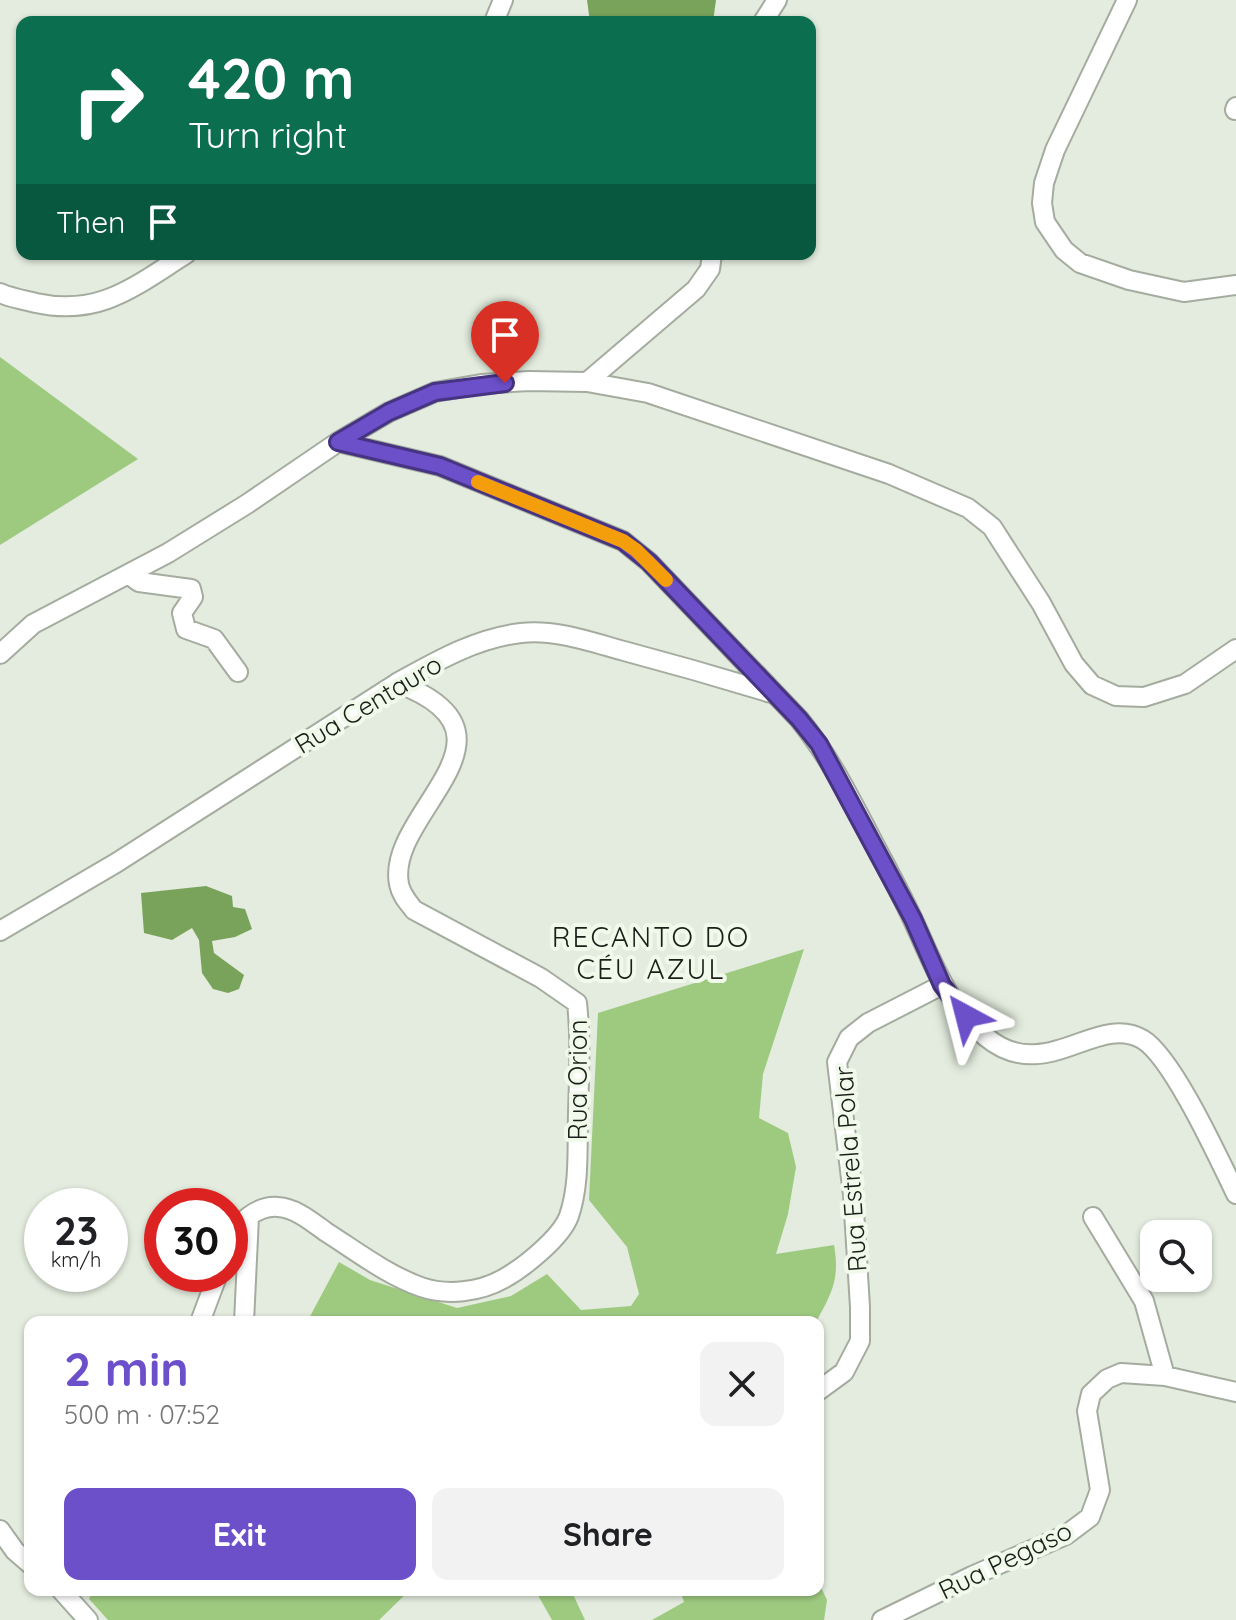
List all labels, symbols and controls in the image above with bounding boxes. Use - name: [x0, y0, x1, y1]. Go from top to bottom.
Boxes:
- text: 420 m: [188, 43, 355, 113]
- icon: right: [56, 48, 160, 152]
- text: Turn right: [188, 112, 347, 157]
- icon: arrive: [141, 200, 185, 244]
- text: Then: [56, 203, 125, 241]
- pin: [471, 301, 539, 383]
- icon: arrive: [483, 313, 527, 357]
- street label: Rua Centauro: [288, 647, 448, 761]
- district label: RECANTO DO CÉU AZUL: [552, 919, 750, 986]
- position arrow: [924, 974, 1008, 1058]
- street label: Rua Orion: [561, 1019, 594, 1141]
- street label: Rua Estrela Polar: [826, 1065, 874, 1273]
- speed limit sign: 30: [144, 1188, 248, 1292]
- text: 23: [54, 1205, 98, 1255]
- map controls: [1140, 1220, 1212, 1292]
- button: search: [1140, 1220, 1212, 1292]
- text: km/h: [51, 1247, 101, 1272]
- text: 2 min: [64, 1338, 189, 1398]
- button: close: [700, 1342, 784, 1426]
- text: 500 m · 07:52: [64, 1398, 220, 1431]
- button: Exit: [64, 1488, 416, 1580]
- button: Share: [432, 1488, 784, 1580]
- street label: Rua Pegaso: [933, 1514, 1077, 1606]

